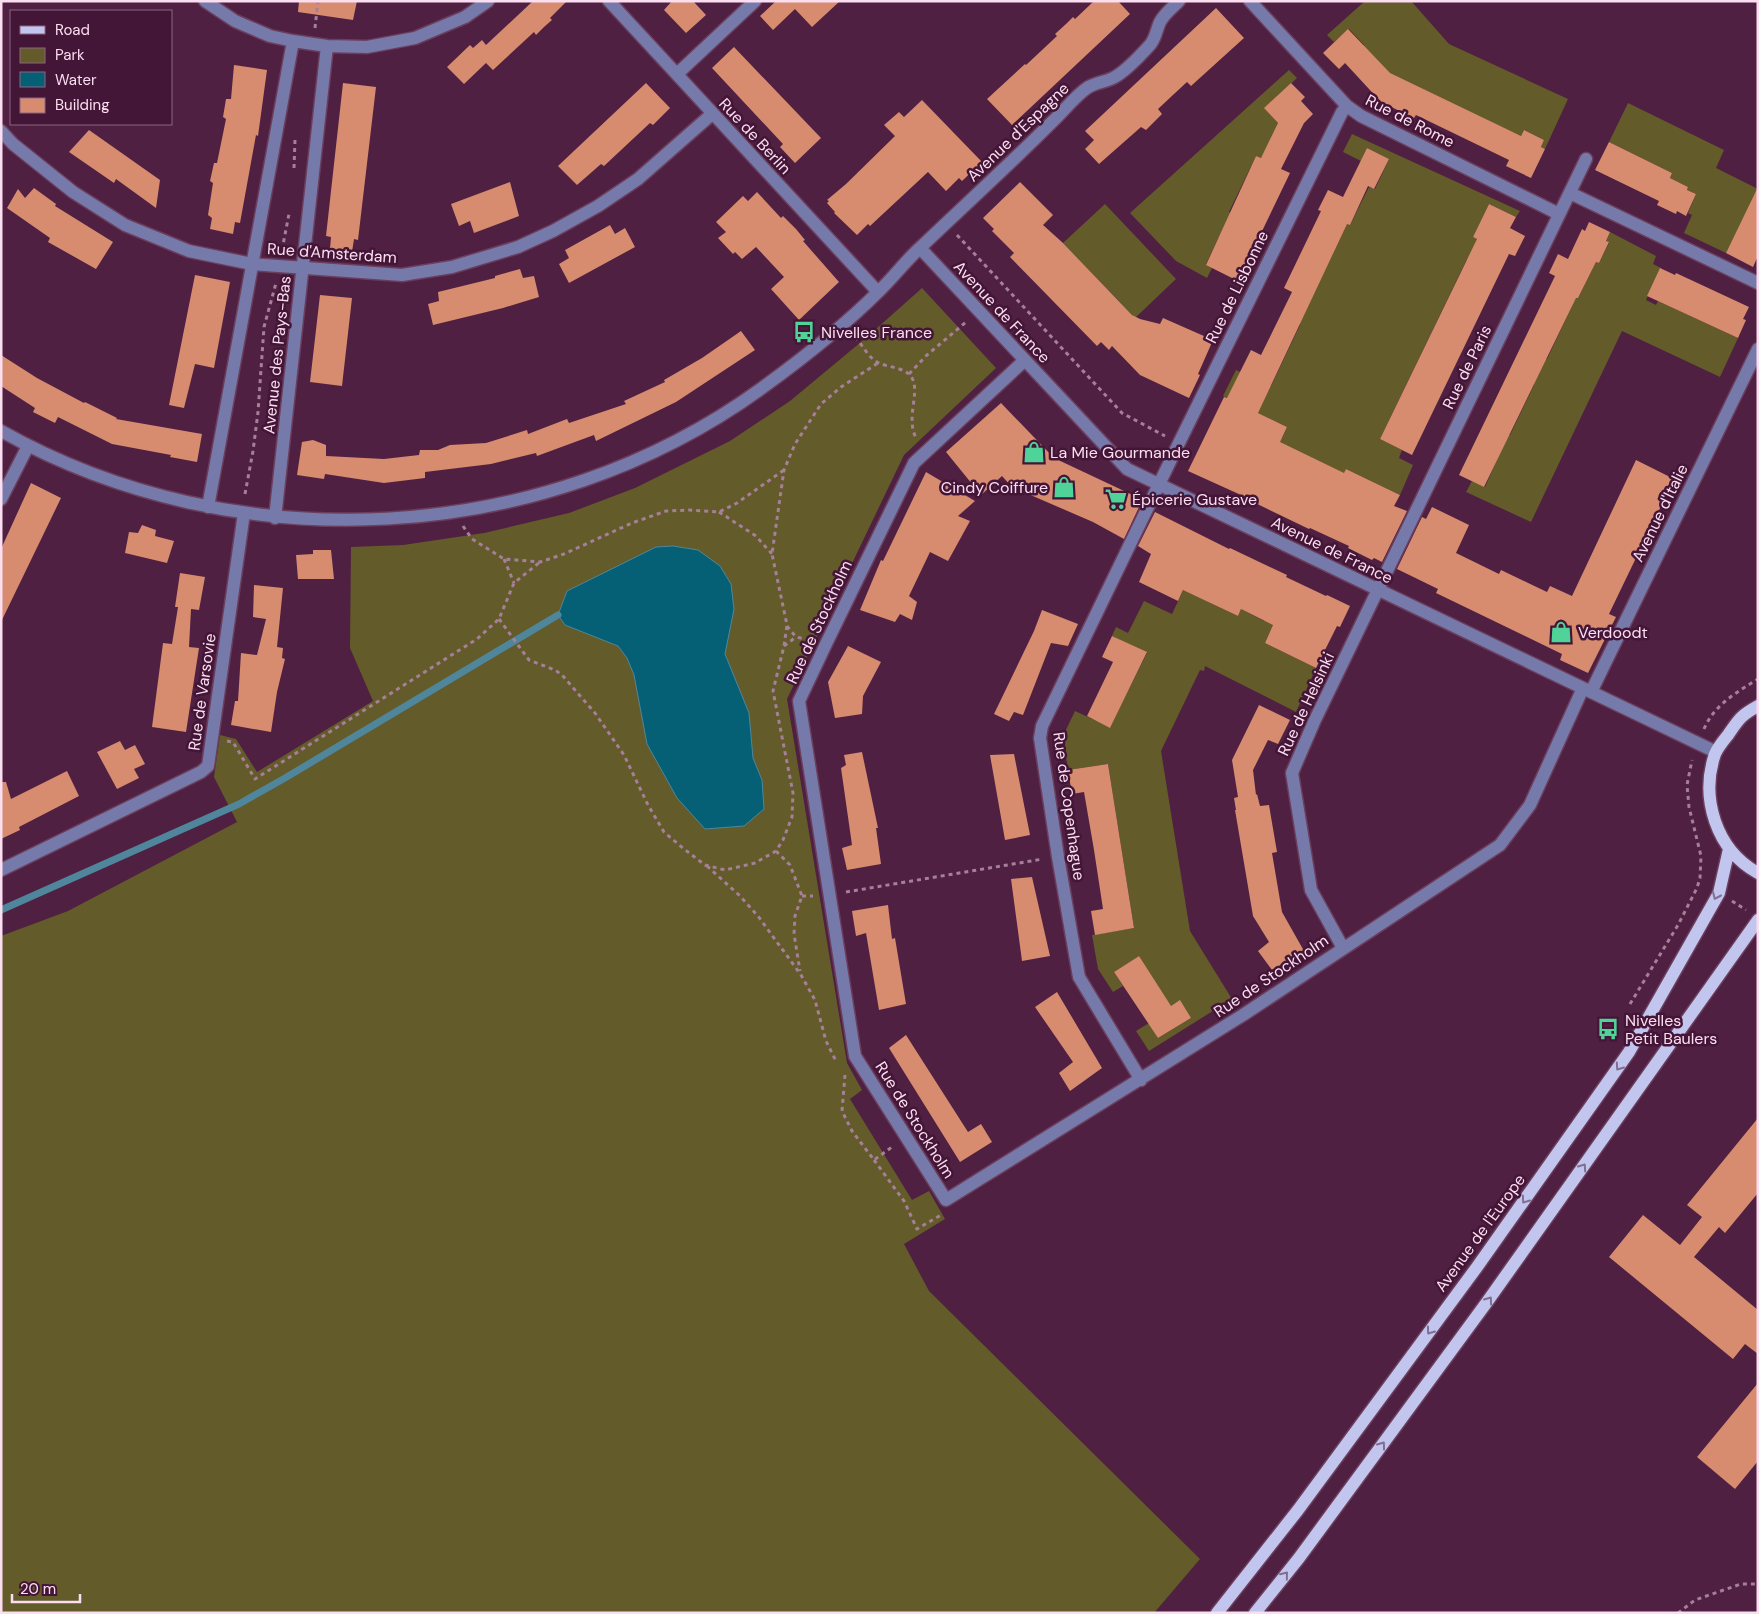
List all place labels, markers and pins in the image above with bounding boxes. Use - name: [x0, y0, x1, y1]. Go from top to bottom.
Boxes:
- bus stop icon: Nivelles France: [791, 319, 817, 345]
- place label: Nivelles France: [821, 322, 932, 343]
- shop icon: La Mie Gourmande: [1021, 439, 1047, 465]
- place label: La Mie Gourmande: [1050, 442, 1190, 463]
- shop icon: Cindy Coiffure: [1051, 474, 1077, 500]
- place label: Cindy Coiffure: [941, 477, 1048, 498]
- supermarket icon: Épicerie Gustave: [1103, 486, 1129, 512]
- place label: Épicerie Gustave: [1132, 489, 1257, 510]
- shop icon: Verdoodt: [1548, 619, 1574, 645]
- place label: Verdoodt: [1578, 622, 1648, 643]
- place label: Nivelles Petit Baulers: [1625, 1010, 1717, 1049]
- bus stop icon: Nivelles Petit Baulers: [1595, 1016, 1621, 1042]

